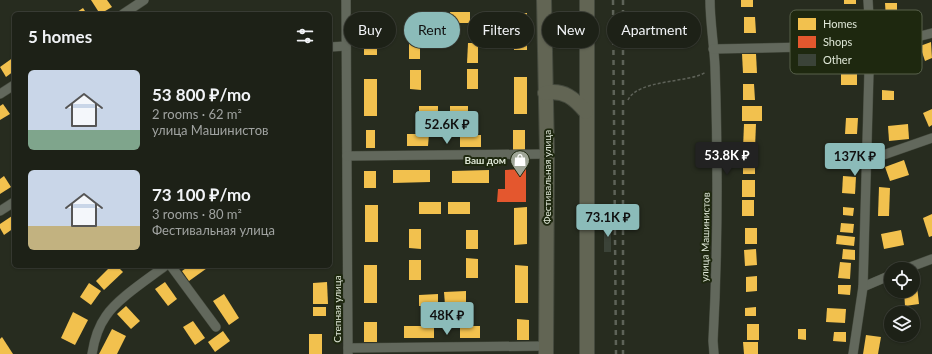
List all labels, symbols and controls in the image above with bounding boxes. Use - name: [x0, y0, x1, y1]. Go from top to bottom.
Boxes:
- legend: [790, 10, 922, 74]
- chip: Buy: [344, 12, 396, 48]
- chip: Rent: [404, 12, 460, 48]
- chip: Filters: [468, 12, 534, 48]
- chip: New: [542, 12, 599, 48]
- chip: Apartment: [607, 12, 701, 48]
- text: Homes: [823, 17, 857, 30]
- icon: filters: [294, 25, 316, 47]
- text: 5 homes: [28, 26, 92, 47]
- text: Shops: [823, 35, 852, 48]
- text: Other: [823, 53, 852, 66]
- text: 53 800 ₽/mo: [152, 84, 251, 105]
- icon: home: [60, 86, 108, 134]
- text: 2 rooms · 62 m²: [152, 106, 242, 122]
- pin: 52.6K ₽: [410, 111, 484, 145]
- text: 52.6K ₽: [424, 116, 470, 132]
- text: улица Машинистов: [152, 122, 269, 138]
- street label: Фестивальная улица: [541, 130, 553, 224]
- pin: 53.8K ₽: [690, 142, 764, 176]
- pin: 137K ₽: [822, 143, 888, 177]
- text: 53.8K ₽: [704, 147, 750, 163]
- text: 137K ₽: [834, 148, 876, 164]
- shop icon: Ваш дом: [509, 149, 531, 177]
- place label: Ваш дом: [465, 154, 506, 166]
- text: 73 100 ₽/mo: [152, 184, 251, 205]
- icon: home: [60, 186, 108, 234]
- street label: улица Машинистов: [698, 192, 712, 282]
- pin: 73.1K ₽: [571, 204, 645, 238]
- text: 3 rooms · 80 m²: [152, 206, 242, 222]
- text: 73.1K ₽: [585, 209, 631, 225]
- text: Фестивальная улица: [152, 222, 275, 238]
- map controls: [884, 262, 920, 342]
- button: locate: [884, 262, 920, 298]
- street label: Степная улица: [331, 275, 343, 343]
- pin: 48K ₽: [419, 302, 475, 336]
- button: layers: [884, 306, 920, 342]
- text: 48K ₽: [430, 307, 464, 323]

